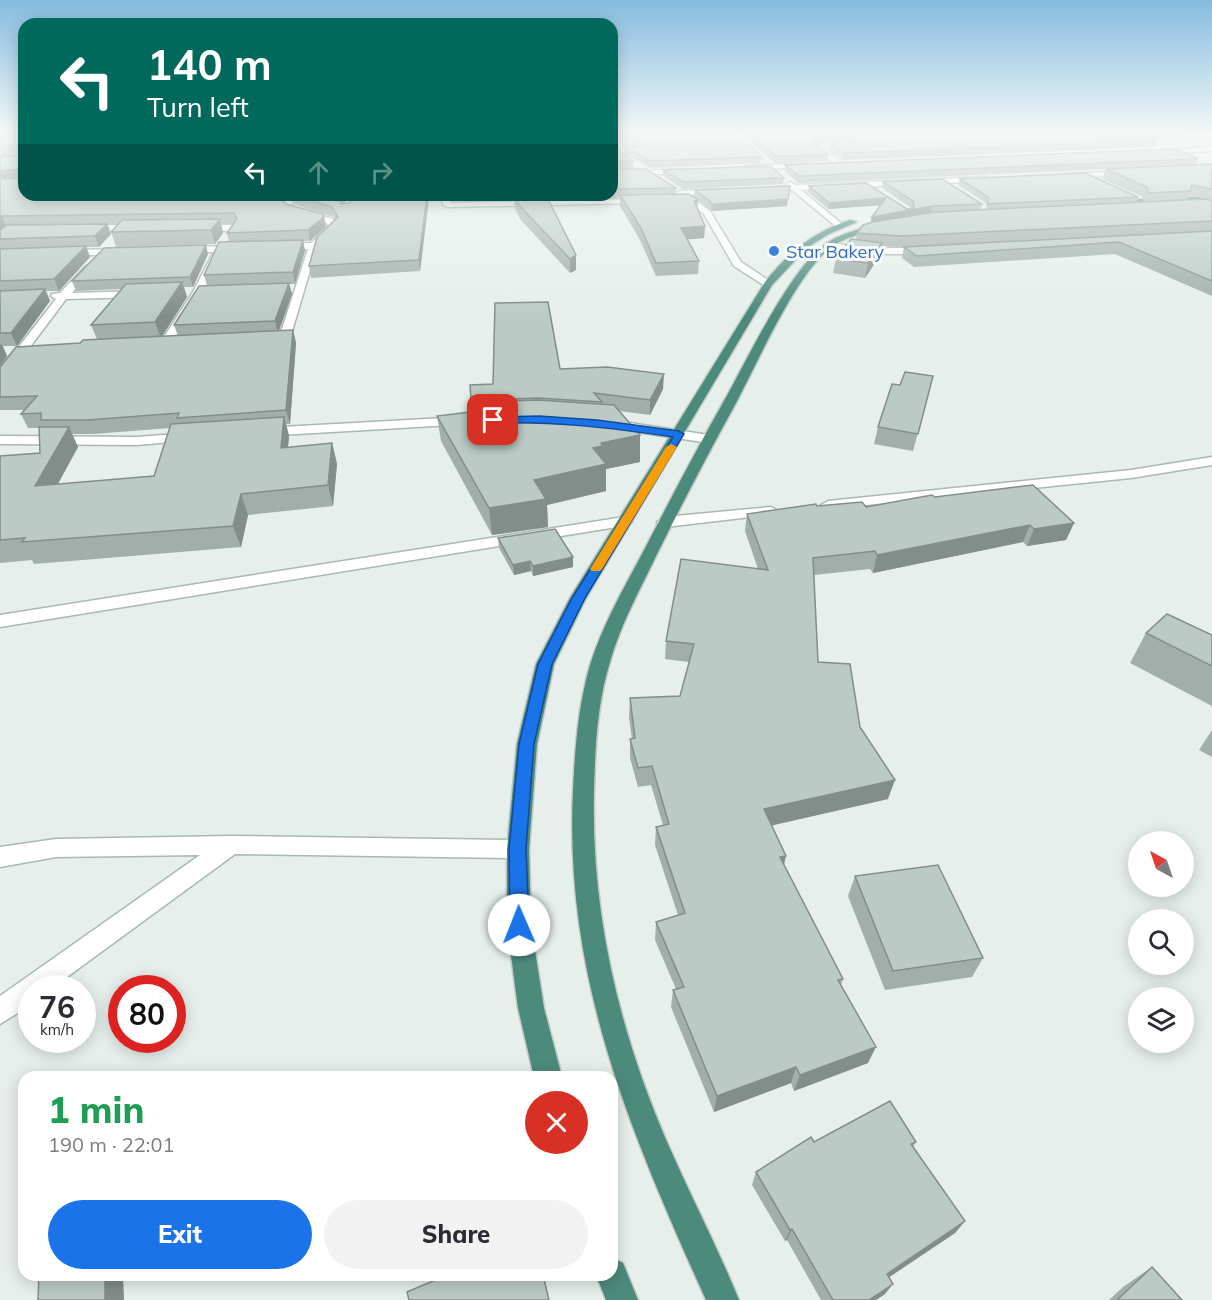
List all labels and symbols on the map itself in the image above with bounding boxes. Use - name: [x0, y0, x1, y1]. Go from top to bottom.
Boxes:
- place label: Star Bakery: [786, 240, 884, 263]
- marker: Star Bakery: [767, 244, 781, 258]
- pin: [467, 394, 518, 445]
- north arrow: [1128, 831, 1194, 897]
- position arrow: [487, 893, 551, 957]
- speed limit sign: 80: [108, 975, 186, 1053]

